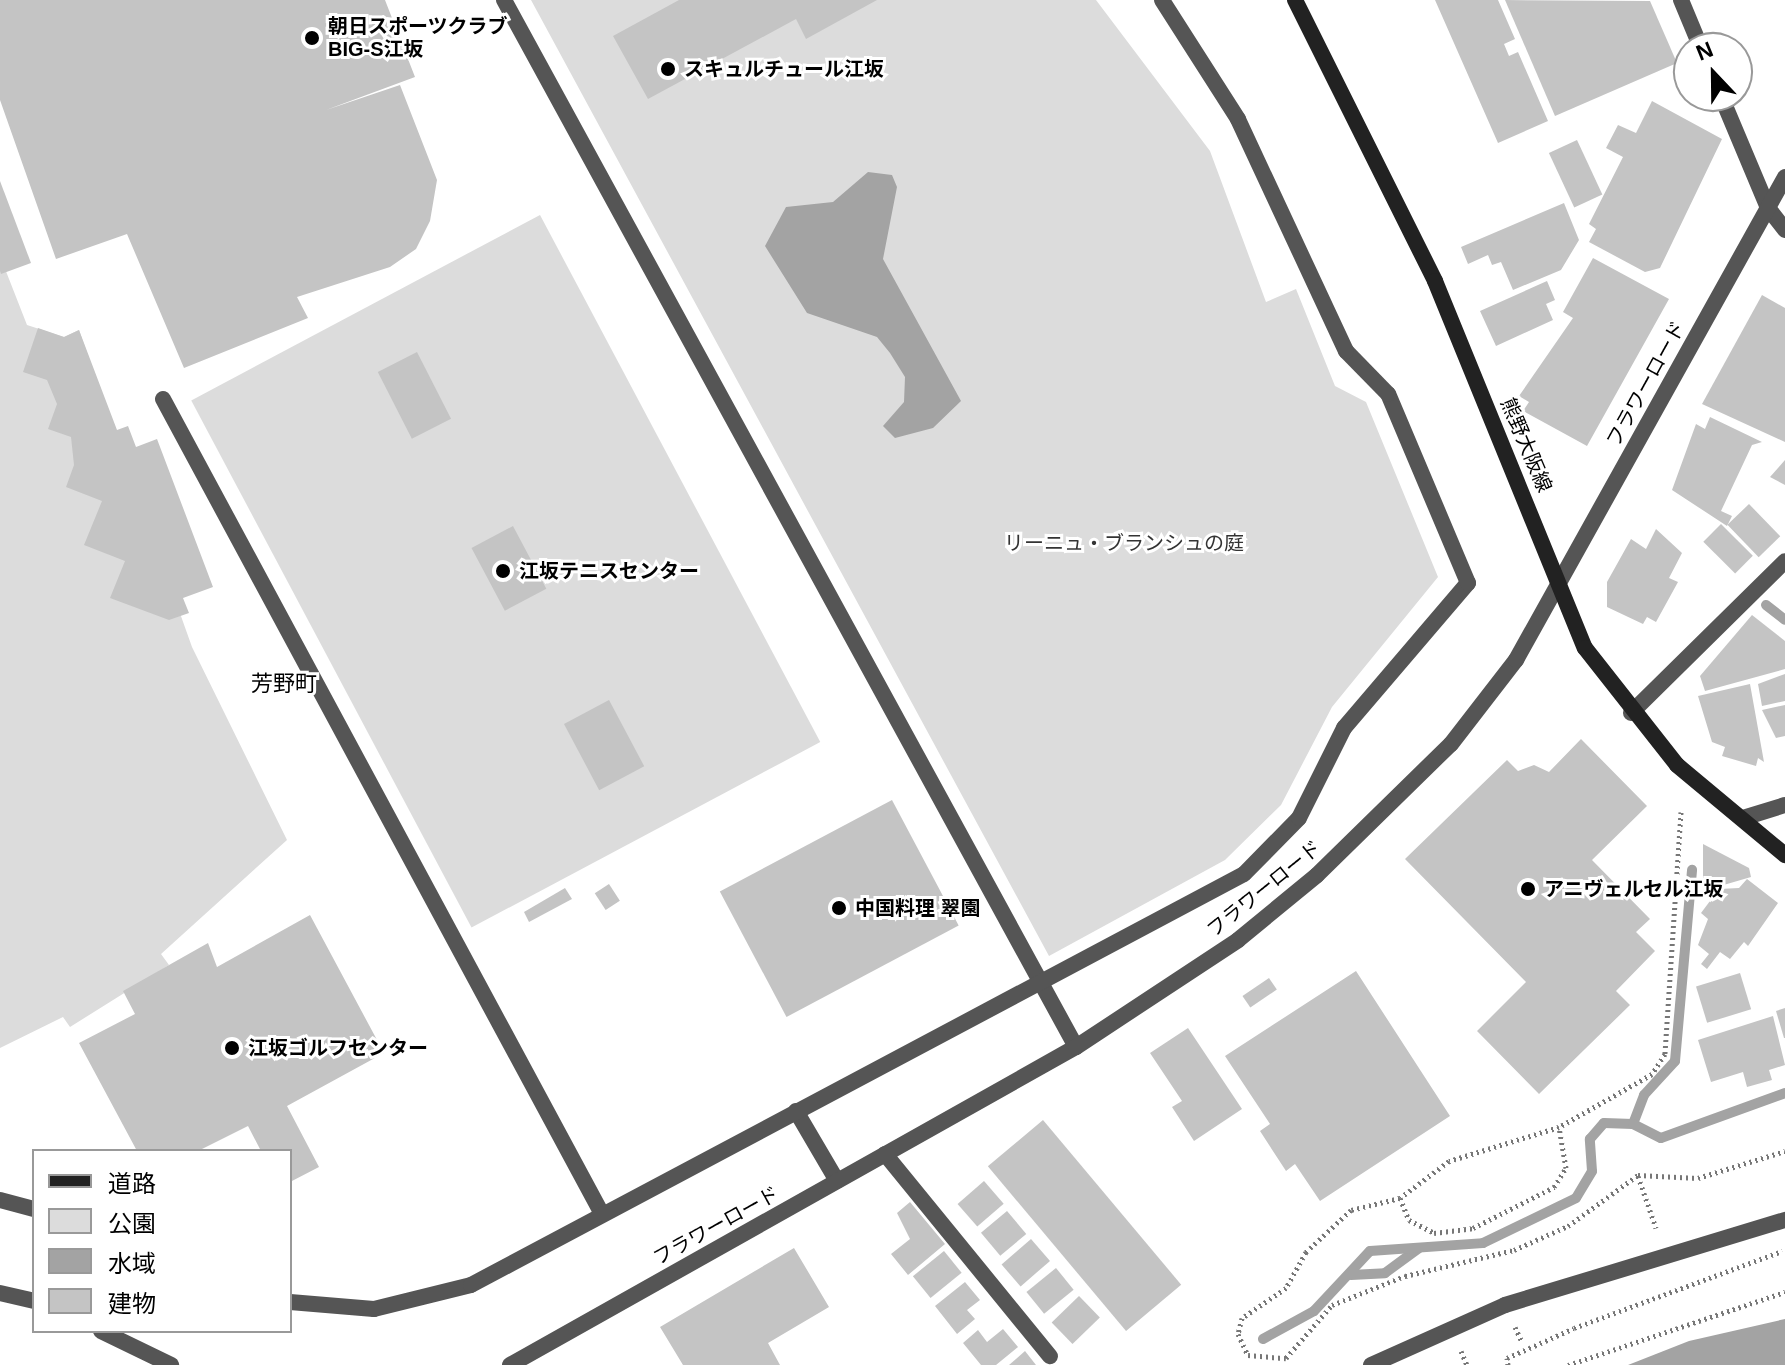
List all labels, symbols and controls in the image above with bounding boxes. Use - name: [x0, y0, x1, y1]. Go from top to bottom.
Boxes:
- place label: 朝日スポーツクラブ BIG-S江坂: [328, 14, 508, 61]
- marker: 朝日スポーツクラブ BIG-S江坂: [303, 29, 321, 47]
- north arrow: [1673, 32, 1753, 112]
- text: N: [1693, 37, 1717, 66]
- place label: スキュルチュール江坂: [684, 57, 884, 81]
- marker: スキュルチュール江坂: [659, 60, 677, 78]
- street label: フラワーロード: [1602, 317, 1690, 451]
- street label: 熊野大阪線: [1495, 394, 1557, 496]
- park label: リーニュ・ブランシュの庭: [1004, 531, 1244, 555]
- place label: 江坂テニスセンター: [519, 559, 699, 583]
- marker: 江坂テニスセンター: [494, 562, 512, 580]
- district label: 芳野町: [251, 671, 317, 697]
- street label: フラワーロード: [1202, 836, 1326, 942]
- place label: アニヴェルセル江坂: [1544, 877, 1724, 901]
- marker: アニヴェルセル江坂: [1519, 880, 1537, 898]
- place label: 中国料理 翠園: [855, 896, 981, 920]
- marker: 中国料理 翠園: [830, 899, 848, 917]
- place label: 江坂ゴルフセンター: [248, 1036, 428, 1060]
- marker: 江坂ゴルフセンター: [223, 1039, 241, 1057]
- legend: [32, 1149, 292, 1333]
- text: 道路: [108, 1170, 156, 1197]
- street label: フラワーロード: [649, 1182, 783, 1270]
- text: 公園: [108, 1210, 156, 1237]
- text: 水域: [108, 1250, 156, 1277]
- text: 建物: [108, 1290, 156, 1317]

